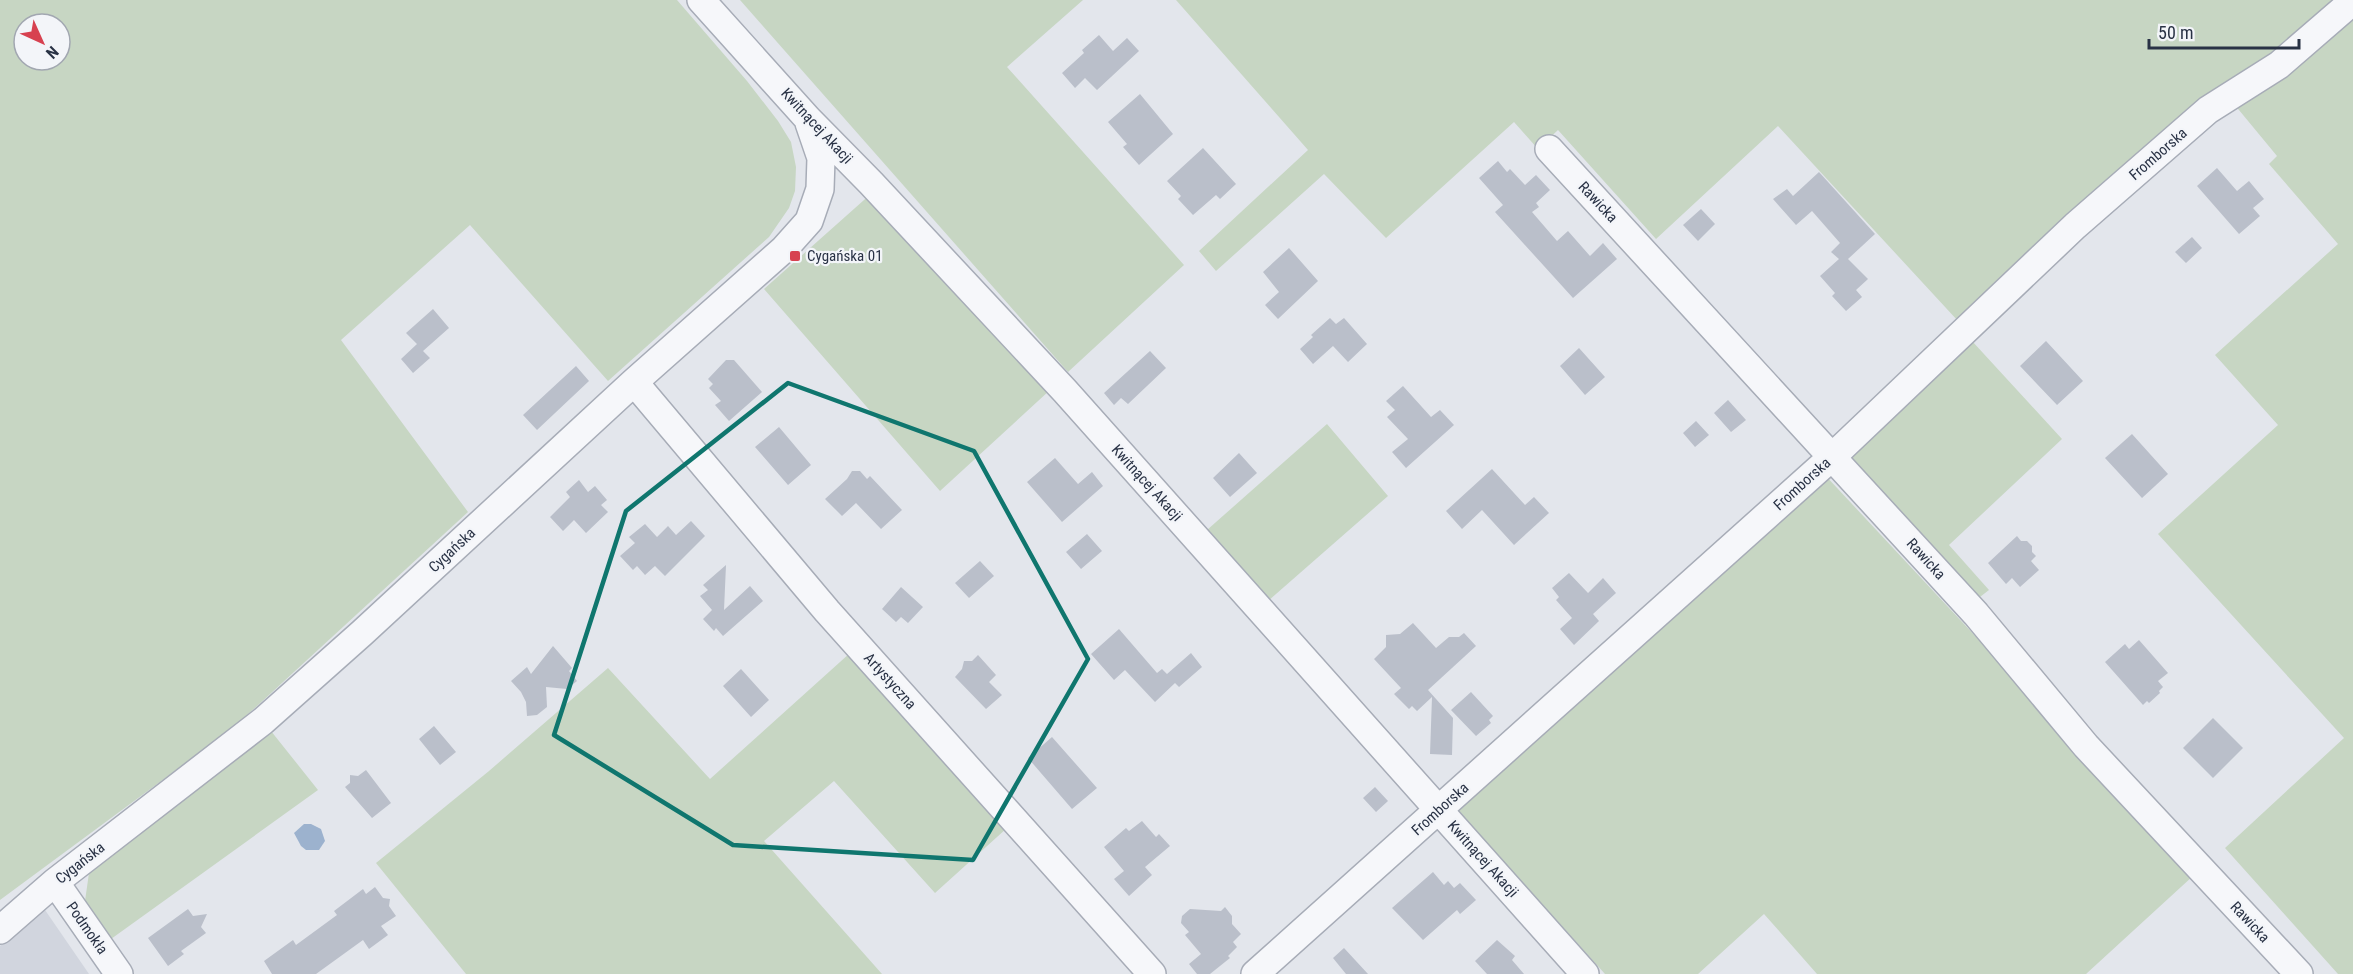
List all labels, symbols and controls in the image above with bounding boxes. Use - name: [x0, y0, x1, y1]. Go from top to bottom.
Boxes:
- north arrow: [12, 12, 72, 72]
- scale bar: [2149, 12, 2299, 50]
- text: 50 m: [2158, 22, 2193, 43]
- text: N: [42, 42, 62, 62]
- street label: Kwitnącej Akacji: [777, 84, 857, 168]
- street label: Fromborska: [2125, 124, 2191, 184]
- street label: Rawicka: [1575, 178, 1621, 226]
- place label: Cygańska 01: [807, 247, 883, 265]
- marker: Cygańska 01: [788, 249, 802, 263]
- street label: Kwitnącej Akacji: [1108, 441, 1186, 525]
- street label: Fromborska: [1770, 454, 1834, 514]
- street label: Cygańska: [425, 524, 479, 576]
- street label: Rawicka: [1903, 535, 1949, 583]
- street label: Artystyczna: [860, 649, 920, 713]
- street label: Fromborska: [1408, 779, 1472, 839]
- street label: Kwitnącej Akacji: [1444, 817, 1522, 901]
- street label: Cygańska: [52, 838, 108, 888]
- street label: Podmokła: [63, 898, 111, 958]
- street label: Rawicka: [2227, 898, 2273, 946]

